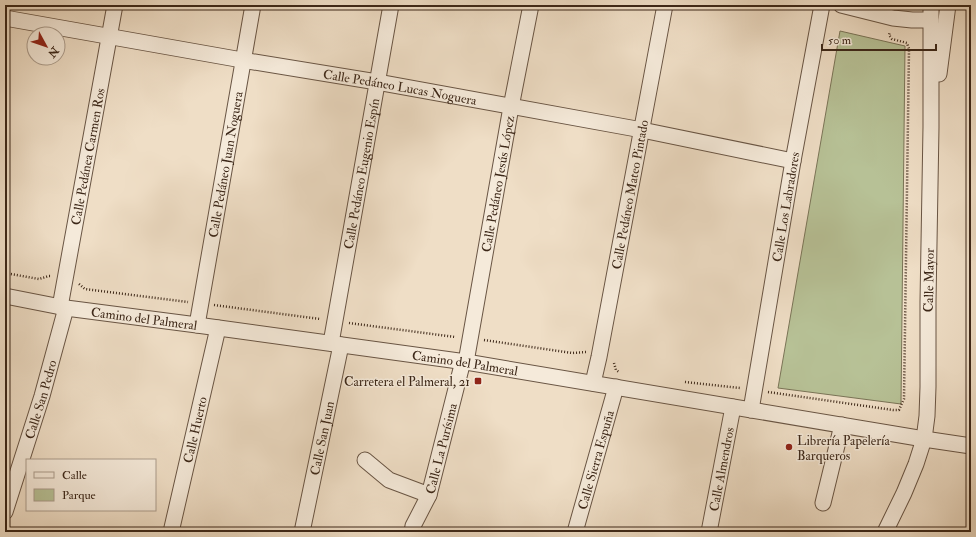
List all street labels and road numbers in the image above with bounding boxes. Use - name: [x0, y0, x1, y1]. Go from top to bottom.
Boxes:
- street label: Calle Pedáneo Lucas Noguera: [322, 66, 479, 109]
- street label: Calle Pedánea Carmen Ros: [68, 86, 109, 226]
- street label: Calle Pedáneo Juan Noguera: [205, 90, 247, 239]
- street label: Calle Pedáneo Eugenio Espín: [341, 97, 383, 250]
- street label: Calle Pedáneo Jesús López: [479, 114, 518, 253]
- street label: Calle Pedáneo Mateo Pintado: [609, 119, 652, 271]
- street label: Calle Los Labradores: [769, 150, 804, 263]
- street label: Calle Mayor: [921, 248, 939, 312]
- street label: Camino del Palmeral: [90, 304, 199, 334]
- street label: Camino del Palmeral: [411, 348, 520, 380]
- street label: Calle San Pedro: [22, 358, 60, 441]
- street label: Calle Huerto: [180, 395, 211, 465]
- street label: Calle San Juan: [307, 399, 338, 477]
- street label: Calle La Purísima: [423, 401, 461, 496]
- street label: Calle Sierra Espuña: [575, 408, 618, 512]
- street label: Calle Almendros: [706, 425, 738, 513]

